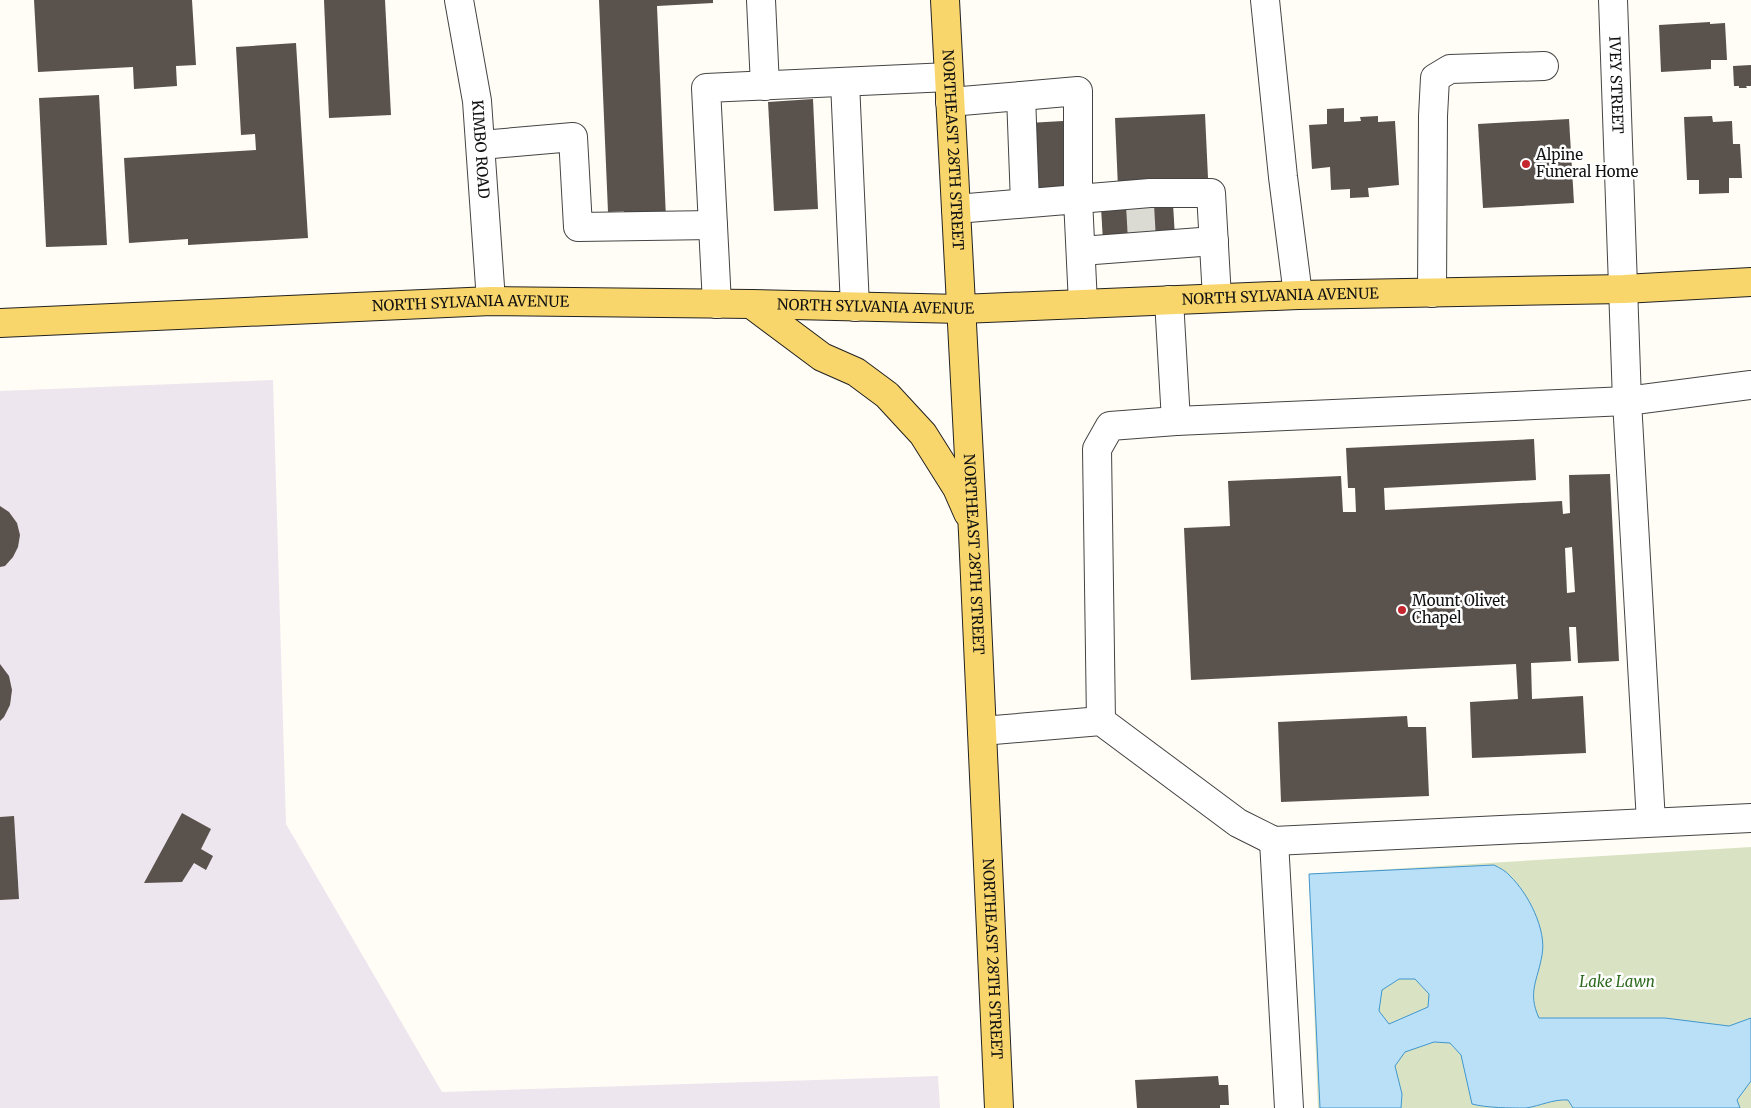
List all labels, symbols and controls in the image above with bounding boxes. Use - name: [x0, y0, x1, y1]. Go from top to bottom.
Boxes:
- street label: IVEY STREET: [1605, 36, 1628, 135]
- street label: NORTHEAST 28TH STREET: [939, 49, 968, 251]
- street label: KIMBO ROAD: [468, 99, 494, 199]
- place label: Alpine Funeral Home: [1535, 145, 1638, 181]
- marker: Alpine Funeral Home: [1520, 158, 1532, 170]
- street label: NORTH SYLVANIA AVENUE: [1181, 284, 1379, 309]
- street label: NORTH SYLVANIA AVENUE: [372, 291, 570, 315]
- street label: NORTH SYLVANIA AVENUE: [777, 295, 975, 318]
- street label: NORTHEAST 28TH STREET: [960, 453, 989, 656]
- place label: Mount Olivet Chapel: [1412, 591, 1506, 627]
- marker: Mount Olivet Chapel: [1396, 604, 1408, 616]
- street label: NORTHEAST 28TH STREET: [979, 858, 1007, 1060]
- park label: Lake Lawn: [1579, 972, 1655, 991]

